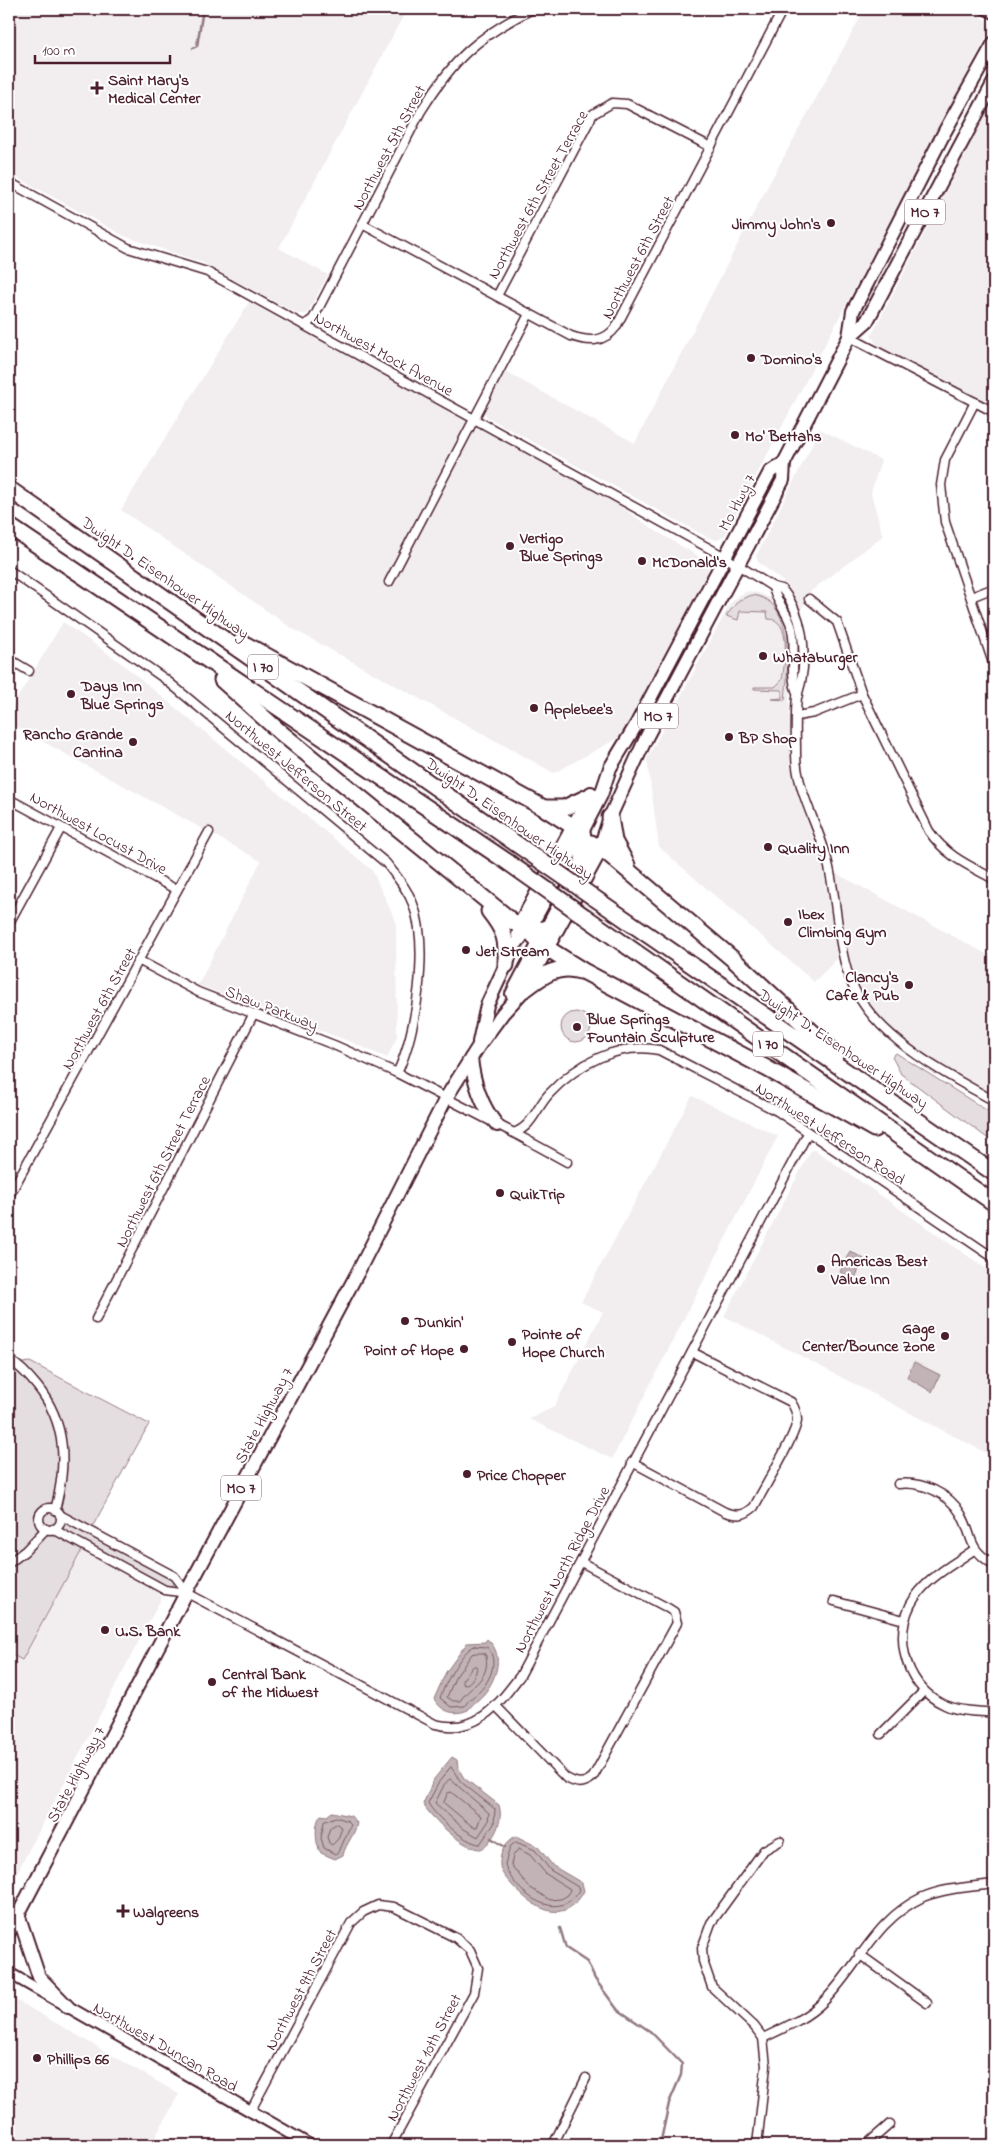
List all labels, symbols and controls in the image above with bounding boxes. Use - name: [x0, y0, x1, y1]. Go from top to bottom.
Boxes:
- scale bar: [35, 32, 170, 64]
- text: 100 m: [42, 40, 75, 62]
- place label: Saint Mary's Medical Center: [108, 69, 202, 111]
- marker: Saint Mary's Medical Center: [90, 81, 104, 95]
- street label: Northwest 5th Street: [347, 81, 433, 215]
- street label: Northwest 6th Street Terrace: [482, 105, 596, 284]
- street label: Northwest 6th Street: [596, 191, 682, 324]
- road number: MO 7: [905, 200, 945, 224]
- place label: Jimmy John's: [732, 213, 821, 238]
- marker: Jimmy John's: [825, 217, 837, 229]
- street label: Northwest Mock Avenue: [309, 306, 458, 404]
- place label: Domino's: [760, 348, 822, 372]
- marker: Domino's: [745, 352, 757, 364]
- place label: Mo' Bettahs: [745, 425, 822, 449]
- marker: Mo' Bettahs: [729, 429, 741, 441]
- street label: Mo Hwy 7: [713, 470, 763, 536]
- street label: Dwight D. Eisenhower Highway: [75, 511, 254, 646]
- place label: Vertigo Blue Springs: [519, 527, 603, 570]
- marker: Vertigo Blue Springs: [504, 540, 516, 552]
- place label: McDonald's: [652, 551, 727, 575]
- marker: McDonald's: [636, 555, 648, 567]
- place label: Whataburger: [773, 646, 859, 671]
- marker: Whataburger: [757, 650, 769, 662]
- road number: I 70: [248, 654, 278, 680]
- place label: Days Inn Blue Springs: [80, 675, 164, 718]
- marker: Days Inn Blue Springs: [65, 688, 77, 700]
- place label: Applebee's: [544, 698, 613, 722]
- marker: Applebee's: [528, 702, 540, 714]
- road number: MO 7: [638, 704, 678, 728]
- street label: Northwest Jefferson Street: [219, 705, 373, 839]
- place label: Rancho Grande Cantina: [22, 723, 124, 765]
- place label: BP Shop: [738, 727, 797, 751]
- marker: BP Shop: [723, 731, 735, 743]
- marker: Rancho Grande Cantina: [127, 736, 139, 748]
- street label: Dwight D. Eisenhower Highway: [419, 752, 598, 887]
- street label: Northwest Locust Drive: [25, 786, 172, 882]
- place label: Quality Inn: [778, 837, 850, 862]
- marker: Quality Inn: [762, 841, 774, 853]
- place label: Ibex Climbing Gym: [798, 903, 887, 946]
- marker: Ibex Climbing Gym: [782, 916, 794, 928]
- place label: Jet Stream: [476, 940, 550, 964]
- street label: Northwest 6th Street: [56, 943, 144, 1075]
- marker: Jet Stream: [460, 944, 472, 956]
- place label: Clancy's Cafe & Pub: [826, 966, 900, 1008]
- marker: Clancy's Cafe & Pub: [903, 979, 915, 991]
- street label: Shaw Parkway: [221, 980, 321, 1038]
- street label: Dwight D. Eisenhower Highway: [752, 983, 933, 1116]
- place label: Blue Springs Fountain Sculpture: [586, 1008, 715, 1050]
- marker: Blue Springs Fountain Sculpture: [571, 1021, 583, 1033]
- road number: I 70: [753, 1032, 783, 1056]
- street label: Northwest 6th Street Terrace: [110, 1071, 218, 1252]
- street label: Northwest Jefferson Road: [750, 1077, 909, 1192]
- place label: QuikTrip: [510, 1183, 565, 1207]
- marker: QuikTrip: [494, 1187, 506, 1199]
- place label: Americas Best Value Inn: [830, 1250, 928, 1292]
- marker: Americas Best Value Inn: [815, 1263, 827, 1275]
- place label: Dunkin': [414, 1311, 464, 1335]
- marker: Dunkin': [399, 1315, 411, 1327]
- place label: Gage Center/Bounce Zone: [802, 1317, 936, 1359]
- place label: Pointe of Hope Church: [522, 1323, 605, 1365]
- marker: Gage Center/Bounce Zone: [939, 1330, 951, 1342]
- marker: Pointe of Hope Church: [506, 1336, 518, 1348]
- place label: Point of Hope: [364, 1339, 455, 1363]
- marker: Point of Hope: [458, 1343, 470, 1355]
- street label: State Highway 7: [229, 1363, 300, 1468]
- place label: Price Chopper: [477, 1464, 567, 1488]
- marker: Price Chopper: [461, 1468, 473, 1480]
- road number: MO 7: [221, 1476, 261, 1500]
- street label: Northwest North Ridge Drive: [509, 1482, 617, 1658]
- place label: U.S. Bank: [115, 1620, 181, 1644]
- marker: U.S. Bank: [99, 1624, 111, 1636]
- place label: Central Bank of the Midwest: [222, 1663, 319, 1705]
- marker: Central Bank of the Midwest: [206, 1676, 218, 1688]
- street label: State Highway 7: [41, 1722, 112, 1827]
- place label: Walgreens: [133, 1901, 199, 1926]
- marker: Walgreens: [117, 1905, 129, 1917]
- street label: Northwest 9th Street: [260, 1924, 344, 2055]
- street label: Northwest 10th Street: [381, 1989, 469, 2126]
- street label: Northwest Duncan Road: [88, 1996, 242, 2099]
- place label: Phillips 66: [47, 2048, 110, 2072]
- marker: Phillips 66: [31, 2052, 43, 2064]

